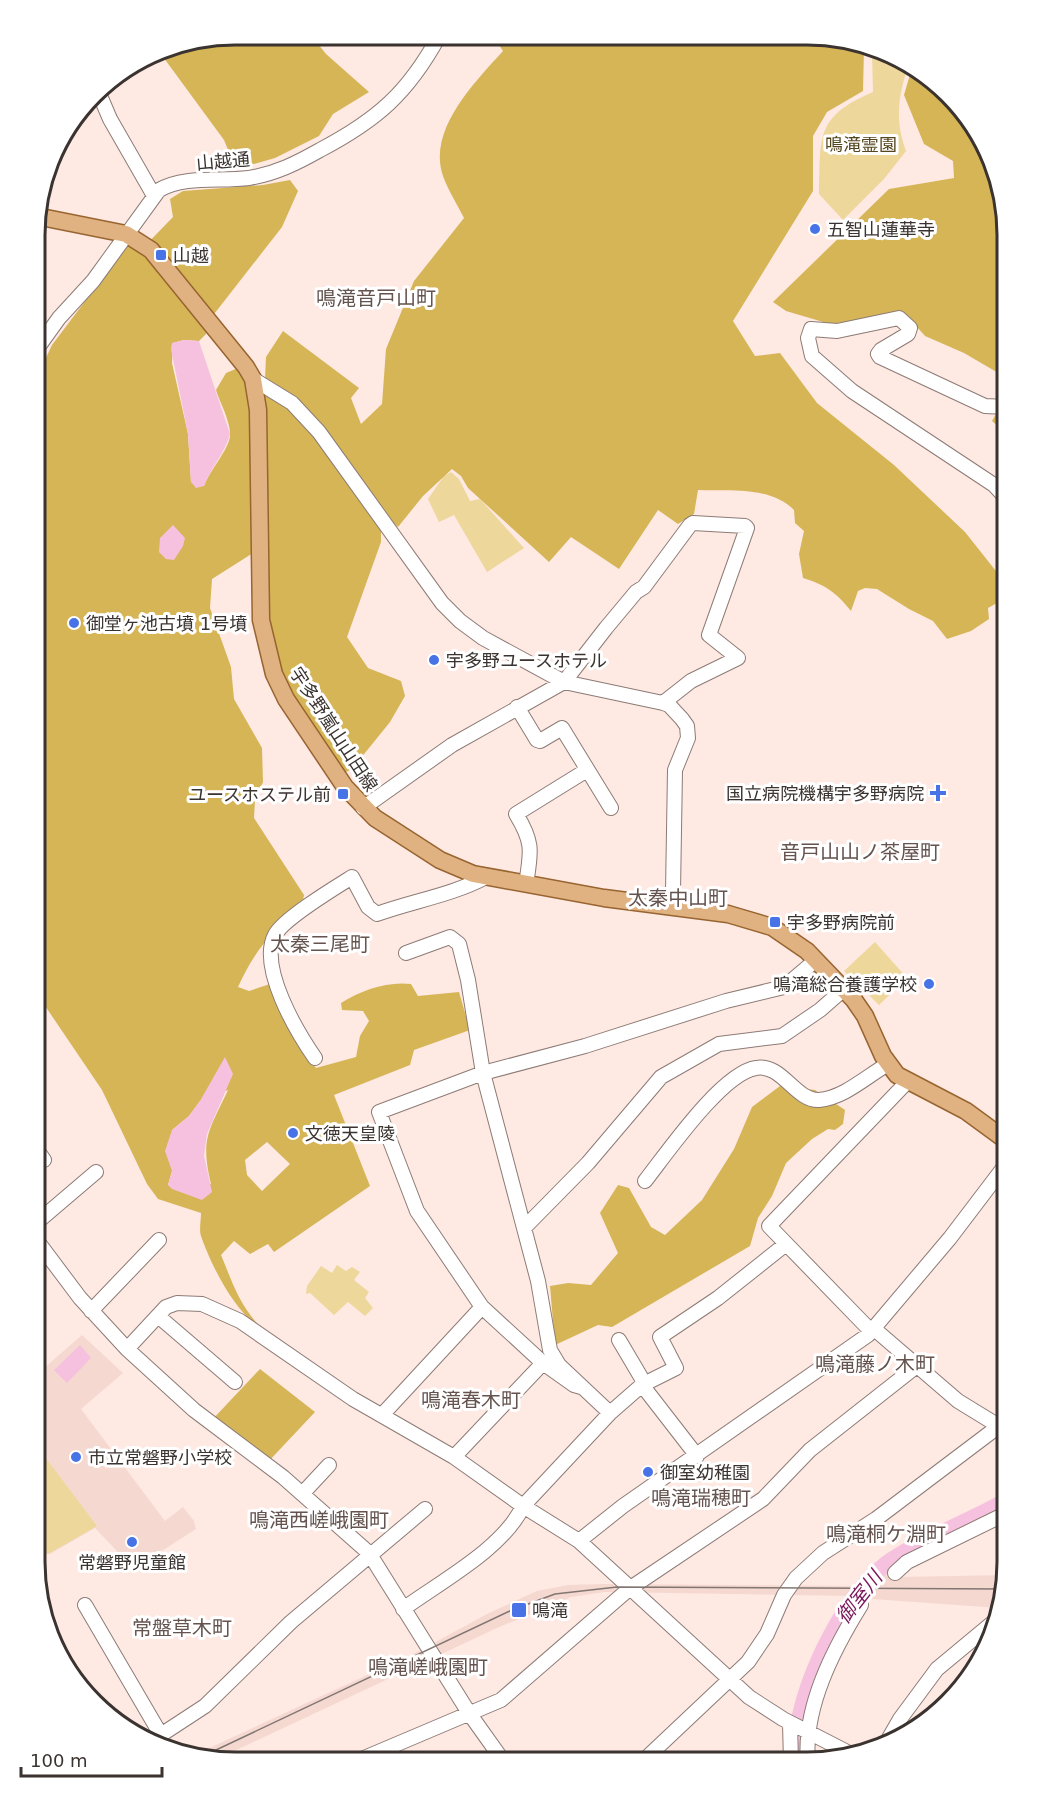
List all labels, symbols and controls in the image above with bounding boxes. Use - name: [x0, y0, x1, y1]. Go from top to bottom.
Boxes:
- park label: 鳴滝霊園: [825, 134, 897, 155]
- street label: 山越通: [195, 148, 251, 174]
- place label: 五智山蓮華寺: [827, 219, 935, 240]
- marker: 五智山蓮華寺: [808, 222, 822, 236]
- place label: 山越: [173, 245, 209, 266]
- marker: 山越: [154, 248, 168, 262]
- district label: 鳴滝音戸山町: [316, 286, 436, 310]
- place label: 御堂ヶ池古墳 1号墳: [86, 613, 247, 634]
- marker: 御堂ヶ池古墳 1号墳: [67, 616, 81, 630]
- place label: 宇多野ユースホテル: [446, 650, 607, 671]
- marker: 宇多野ユースホテル: [427, 653, 441, 667]
- street label: 宇多野嵐山山田線: [286, 663, 382, 795]
- place label: 国立病院機構宇多野病院: [726, 783, 924, 804]
- place label: ユースホステル前: [188, 784, 331, 805]
- marker: 国立病院機構宇多野病院: [929, 784, 947, 802]
- marker: ユースホステル前: [336, 787, 350, 801]
- district label: 音戸山山ノ茶屋町: [780, 840, 940, 864]
- district label: 太秦中山町: [628, 886, 728, 910]
- place label: 宇多野病院前: [787, 912, 895, 933]
- marker: 宇多野病院前: [768, 915, 782, 929]
- district label: 太秦三尾町: [270, 932, 370, 956]
- place label: 鳴滝総合養護学校: [773, 974, 917, 995]
- marker: 鳴滝総合養護学校: [922, 977, 936, 991]
- place label: 文徳天皇陵: [305, 1123, 395, 1144]
- marker: 文徳天皇陵: [286, 1126, 300, 1140]
- district label: 鳴滝藤ノ木町: [815, 1352, 935, 1376]
- district label: 鳴滝春木町: [421, 1388, 521, 1412]
- place label: 市立常磐野小学校: [88, 1447, 232, 1468]
- marker: 市立常磐野小学校: [69, 1450, 83, 1464]
- place label: 御室幼稚園: [660, 1462, 750, 1483]
- marker: 御室幼稚園: [641, 1465, 655, 1479]
- district label: 鳴滝瑞穂町: [651, 1486, 751, 1510]
- district label: 鳴滝西嵯峨園町: [249, 1508, 389, 1532]
- district label: 鳴滝桐ケ淵町: [826, 1522, 946, 1546]
- marker: 常磐野児童館: [125, 1535, 139, 1549]
- place label: 常磐野児童館: [78, 1552, 186, 1573]
- water label: 御室川: [831, 1564, 888, 1628]
- place label: 鳴滝: [532, 1600, 568, 1621]
- marker: 鳴滝: [510, 1601, 528, 1619]
- district label: 常盤草木町: [132, 1616, 232, 1640]
- district label: 鳴滝嵯峨園町: [368, 1655, 488, 1679]
- scale bar: [21, 1740, 162, 1778]
- text: 100 m: [30, 1750, 88, 1771]

